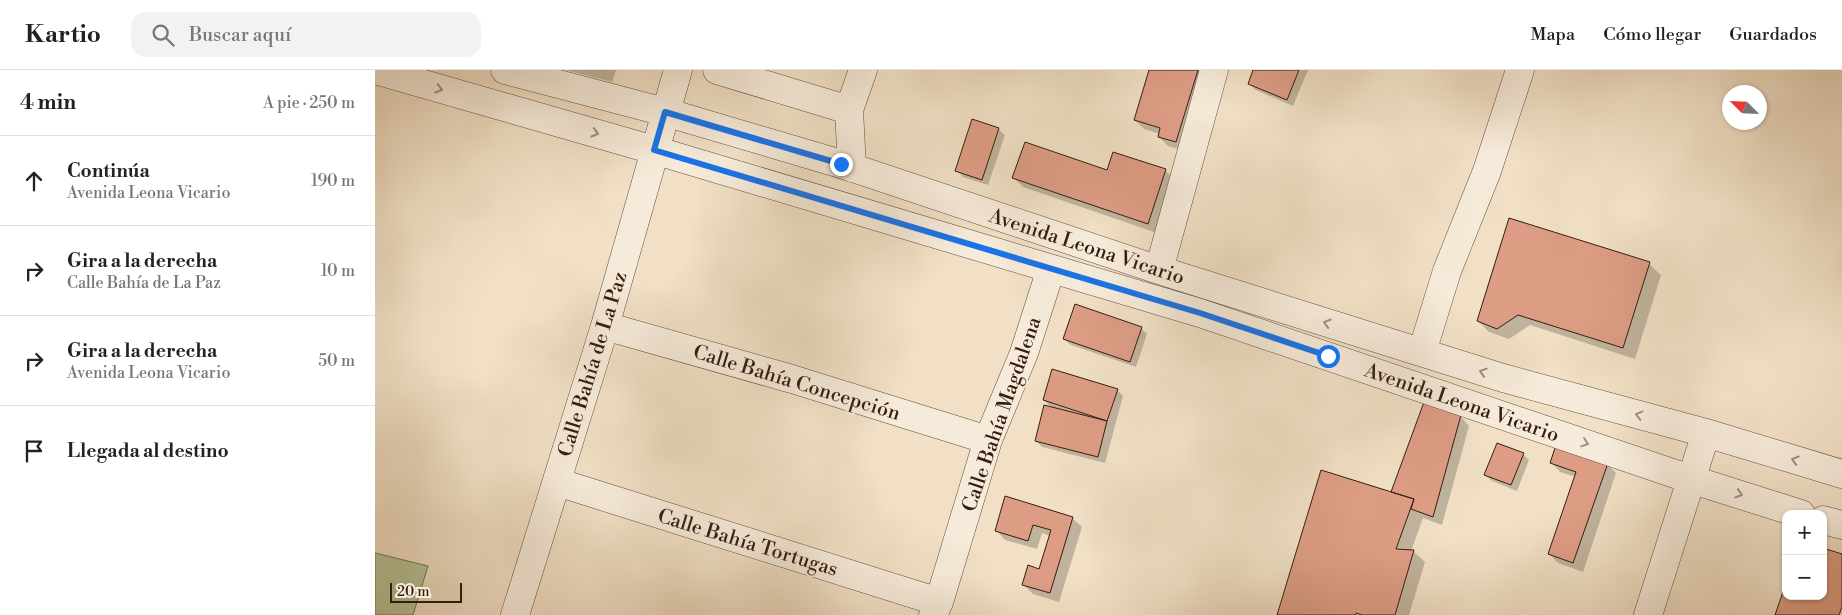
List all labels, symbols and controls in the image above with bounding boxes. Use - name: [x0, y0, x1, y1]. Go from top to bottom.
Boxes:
- search box: [131, 12, 481, 57]
- text: Kartio: [25, 20, 101, 50]
- icon: search: [149, 21, 177, 49]
- text: Buscar aquí: [189, 23, 291, 47]
- text: Mapa: [1531, 23, 1575, 46]
- text: Cómo llegar: [1603, 23, 1701, 46]
- text: Guardados: [1729, 23, 1817, 46]
- one-way arrow: [434, 83, 442, 93]
- north arrow: [1722, 85, 1767, 130]
- text: 4 min: [20, 90, 76, 116]
- text: A pie · 250 m: [263, 93, 355, 113]
- one-way arrow: [590, 128, 598, 138]
- route end: [830, 153, 853, 176]
- text: Continúa: [67, 159, 150, 183]
- icon: ahead: [20, 167, 48, 195]
- text: 190 m: [311, 171, 355, 191]
- text: Avenida Leona Vicario: [67, 183, 230, 203]
- street label: Avenida Leona Vicario: [985, 204, 1188, 291]
- text: Gira a la derecha: [67, 249, 217, 273]
- icon: right: [20, 257, 48, 285]
- text: 10 m: [321, 261, 355, 281]
- street label: Calle Bahía de La Paz: [553, 269, 633, 460]
- text: Calle Bahía de La Paz: [67, 273, 221, 293]
- street label: Calle Bahía Magdalena: [957, 313, 1048, 515]
- one-way arrow: [1324, 319, 1332, 329]
- text: Gira a la derecha: [67, 339, 217, 363]
- street label: Calle Bahía Concepción: [690, 340, 903, 427]
- route start: [1317, 345, 1340, 368]
- icon: right: [20, 347, 48, 375]
- text: 50 m: [318, 351, 355, 371]
- street label: Avenida Leona Vicario: [1360, 358, 1562, 448]
- text: Avenida Leona Vicario: [67, 363, 230, 383]
- one-way arrow: [1479, 367, 1487, 377]
- one-way arrow: [1635, 410, 1644, 421]
- icon: arrive: [20, 437, 48, 465]
- one-way arrow: [1580, 437, 1589, 447]
- text: Llegada al destino: [67, 439, 229, 463]
- one-way arrow: [1792, 455, 1800, 465]
- one-way arrow: [1735, 488, 1743, 498]
- street label: Calle Bahía Tortugas: [654, 504, 841, 583]
- map controls: [1782, 510, 1827, 600]
- button: +: [1782, 510, 1827, 555]
- button: −: [1782, 555, 1827, 600]
- scale bar: [390, 580, 463, 603]
- text: 20 m: [397, 583, 429, 601]

